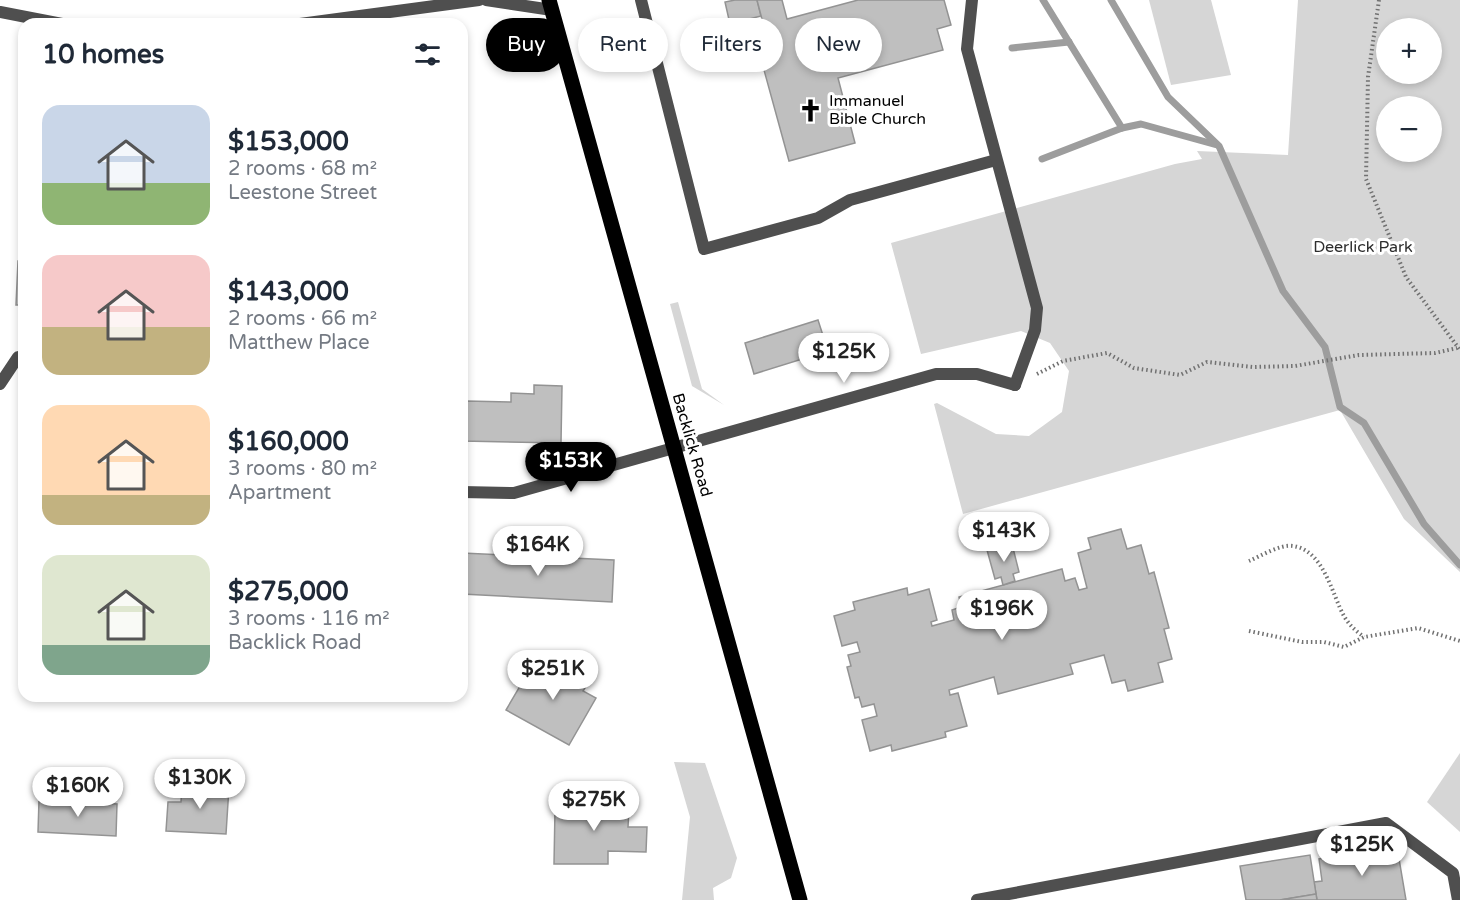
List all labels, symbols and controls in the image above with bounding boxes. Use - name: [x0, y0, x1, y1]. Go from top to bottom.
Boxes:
- chip: Buy: [486, 18, 566, 72]
- chip: Rent: [578, 18, 668, 72]
- chip: Filters: [680, 18, 783, 72]
- chip: New: [795, 18, 882, 72]
- map controls: [1376, 18, 1442, 162]
- button: +: [1376, 18, 1442, 84]
- icon: filters: [411, 38, 444, 71]
- text: 10 homes: [42, 39, 164, 70]
- place label: Immanuel Bible Church: [829, 91, 926, 129]
- button: −: [1376, 96, 1442, 162]
- church icon: Immanuel Bible Church: [798, 97, 824, 123]
- text: $153,000: [228, 126, 349, 157]
- icon: home: [90, 129, 162, 201]
- text: 2 rooms · 68 m²: [228, 157, 377, 181]
- text: Leestone Street: [228, 181, 377, 205]
- park label: Deerlick Park: [1313, 237, 1413, 257]
- text: $143,000: [228, 276, 349, 307]
- icon: home: [90, 279, 162, 351]
- text: 2 rooms · 66 m²: [228, 307, 377, 331]
- text: Matthew Place: [228, 331, 369, 355]
- pin: $125K: [802, 333, 886, 384]
- text: $125K: [812, 340, 876, 364]
- street label: Backlick Road: [668, 391, 716, 499]
- text: $160,000: [228, 426, 349, 457]
- icon: home: [90, 429, 162, 501]
- pin: $153K: [529, 442, 613, 493]
- text: $153K: [539, 449, 603, 473]
- text: 3 rooms · 80 m²: [228, 457, 377, 481]
- text: Apartment: [228, 481, 331, 505]
- pin: $143K: [962, 512, 1046, 563]
- text: $143K: [972, 519, 1036, 543]
- pin: $164K: [496, 526, 580, 577]
- text: $164K: [506, 533, 570, 557]
- text: $275,000: [228, 576, 348, 607]
- icon: home: [90, 579, 162, 651]
- pin: $196K: [960, 590, 1044, 641]
- text: $196K: [970, 597, 1034, 621]
- text: 3 rooms · 116 m²: [228, 607, 390, 631]
- text: Backlick Road: [228, 631, 362, 655]
- pin: $251K: [511, 650, 595, 701]
- text: $251K: [521, 657, 585, 681]
- pin: $130K: [158, 759, 242, 810]
- text: $130K: [168, 766, 232, 790]
- pin: $160K: [36, 767, 120, 818]
- text: $160K: [46, 774, 110, 798]
- pin: $275K: [552, 781, 636, 832]
- text: $275K: [562, 788, 626, 812]
- pin: $125K: [1320, 826, 1404, 877]
- text: $125K: [1330, 833, 1394, 857]

